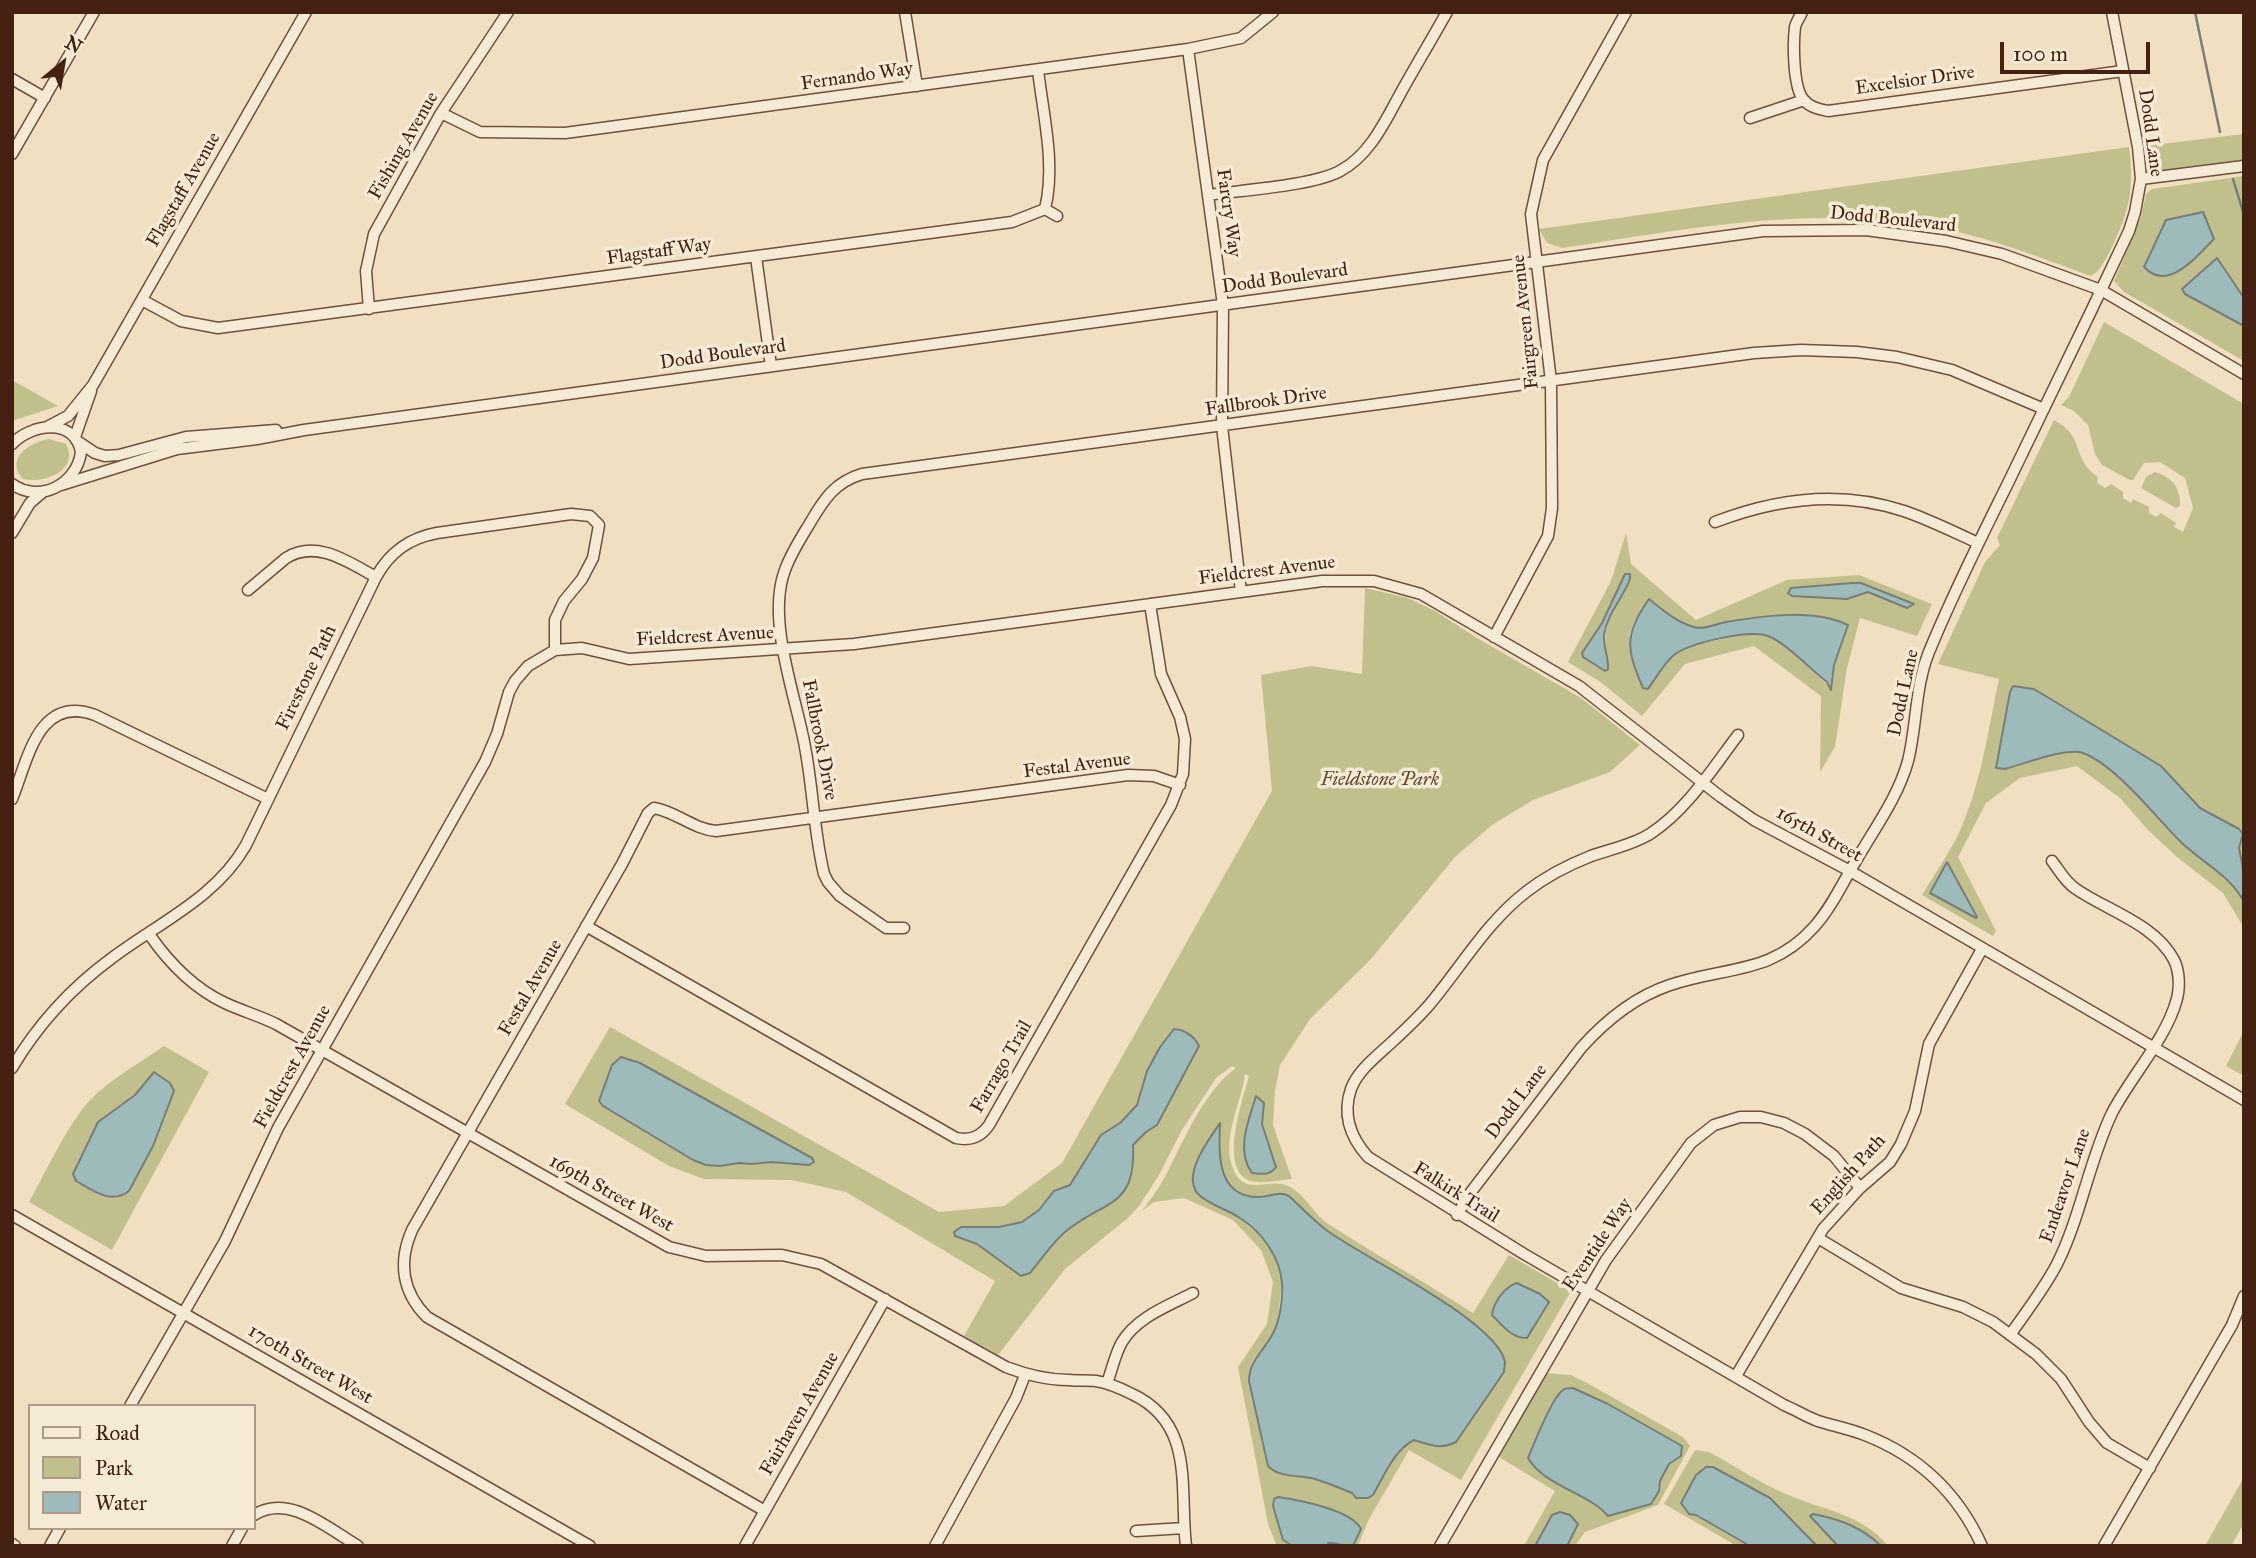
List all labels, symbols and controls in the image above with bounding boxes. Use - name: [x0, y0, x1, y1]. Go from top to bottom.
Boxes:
- north arrow: [28, 28, 98, 98]
- scale bar: [2004, 28, 2154, 72]
- text: N: [61, 30, 86, 58]
- text: 100 m: [2013, 41, 2068, 67]
- street label: Fernando Way: [800, 58, 914, 96]
- street label: Excelsior Drive: [1854, 61, 1976, 101]
- street label: Fishing Avenue: [364, 88, 444, 204]
- street label: Dodd Lane: [2133, 88, 2167, 178]
- street label: Flagstaff Avenue: [142, 129, 226, 251]
- street label: Farcry Way: [1211, 167, 1245, 259]
- street label: Dodd Boulevard: [1829, 202, 1957, 238]
- street label: Flagstaff Way: [605, 233, 713, 271]
- street label: Fairgreen Avenue: [1508, 253, 1544, 391]
- street label: Dodd Boulevard: [1221, 259, 1349, 299]
- street label: Dodd Boulevard: [659, 335, 787, 375]
- street label: Fallbrook Drive: [1204, 382, 1328, 422]
- street label: Fieldcrest Avenue: [1197, 551, 1337, 591]
- street label: Firestone Path: [272, 622, 342, 734]
- street label: Fieldcrest Avenue: [636, 622, 774, 652]
- street label: Dodd Lane: [1884, 648, 1924, 738]
- street label: Fallbrook Drive: [796, 678, 842, 802]
- street label: Festal Avenue: [1022, 748, 1132, 784]
- park label: Fieldstone Park: [1321, 769, 1439, 791]
- street label: 165th Street: [1772, 802, 1866, 868]
- street label: Festal Avenue: [494, 936, 568, 1040]
- street label: Fieldcrest Avenue: [250, 1001, 336, 1133]
- street label: Farrago Trail: [966, 1017, 1038, 1117]
- street label: Dodd Lane: [1481, 1060, 1553, 1144]
- street label: Endeavor Lane: [2036, 1126, 2096, 1246]
- street label: English Path: [1807, 1130, 1891, 1220]
- street label: 169th Street West: [545, 1150, 677, 1238]
- street label: Falkirk Trail: [1409, 1158, 1503, 1228]
- street label: Eventide Way: [1559, 1194, 1637, 1296]
- street label: 170th Street West: [244, 1320, 376, 1410]
- street label: Fairhaven Avenue: [755, 1348, 845, 1480]
- legend: [28, 1404, 256, 1530]
- text: Road: [95, 1420, 140, 1446]
- text: Park: [95, 1455, 133, 1481]
- text: Water: [95, 1490, 147, 1516]

